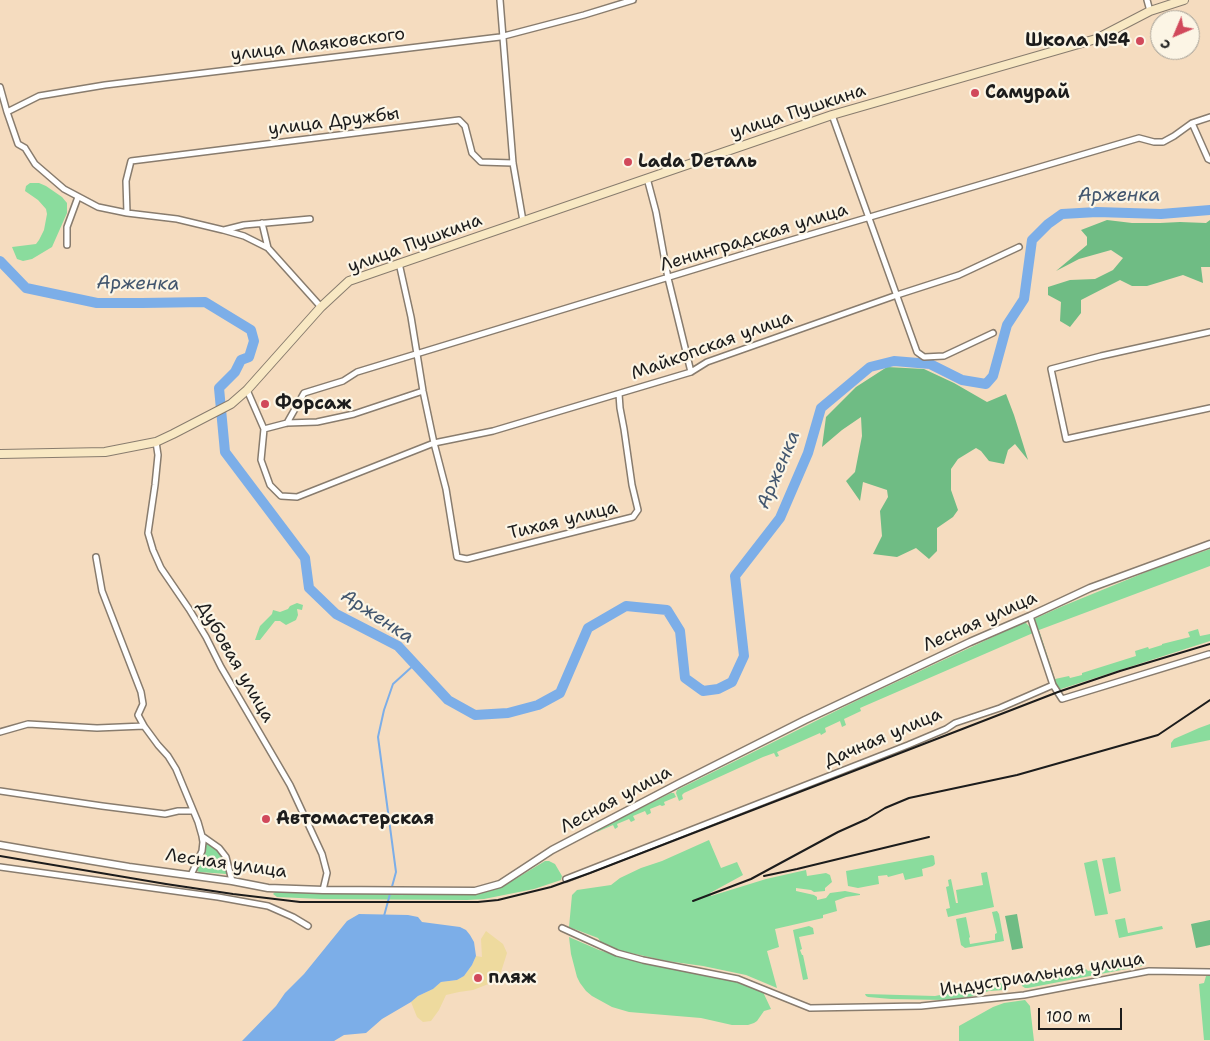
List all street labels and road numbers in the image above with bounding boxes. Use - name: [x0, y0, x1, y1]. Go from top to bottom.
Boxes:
- street label: улица Маяковского: [230, 24, 406, 66]
- street label: улица Пушкина: [727, 80, 869, 144]
- street label: улица Дружбы: [267, 103, 401, 141]
- street label: Ленинградская улица: [658, 199, 850, 277]
- street label: улица Пушкина: [345, 210, 485, 278]
- street label: Майкопская улица: [628, 307, 796, 385]
- street label: Тихая улица: [506, 497, 620, 545]
- street label: Лесная улица: [920, 587, 1040, 657]
- street label: Дубовая улица: [191, 597, 279, 727]
- street label: Дачная улица: [821, 703, 945, 773]
- street label: Лесная улица: [557, 762, 675, 838]
- street label: Лесная улица: [164, 845, 288, 883]
- street label: Индустриальная улица: [938, 948, 1146, 1002]

